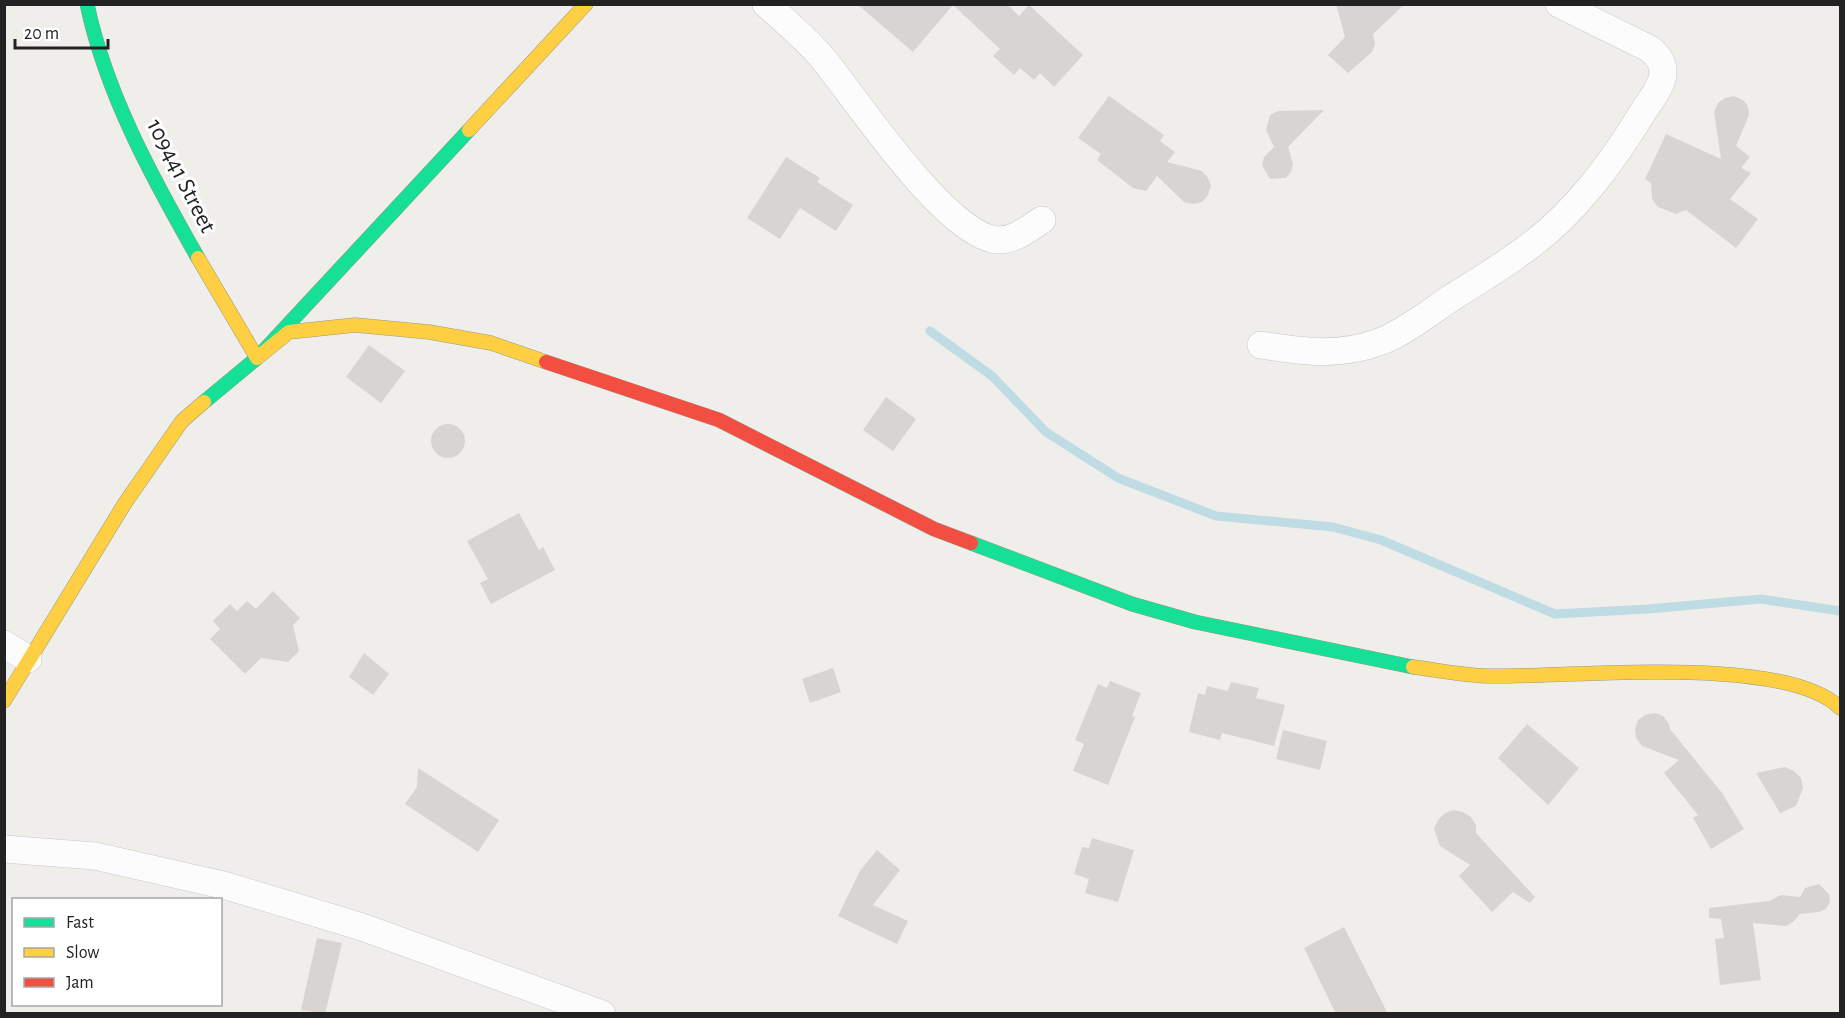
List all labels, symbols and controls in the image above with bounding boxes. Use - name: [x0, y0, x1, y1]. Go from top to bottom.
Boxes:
- scale bar: [15, 12, 108, 50]
- text: 20 m: [24, 25, 59, 43]
- street label: 109441 Street: [142, 115, 220, 237]
- legend: [12, 898, 222, 1006]
- text: Fast: [66, 914, 94, 932]
- text: Slow: [66, 944, 99, 962]
- text: Jam: [66, 974, 94, 992]

